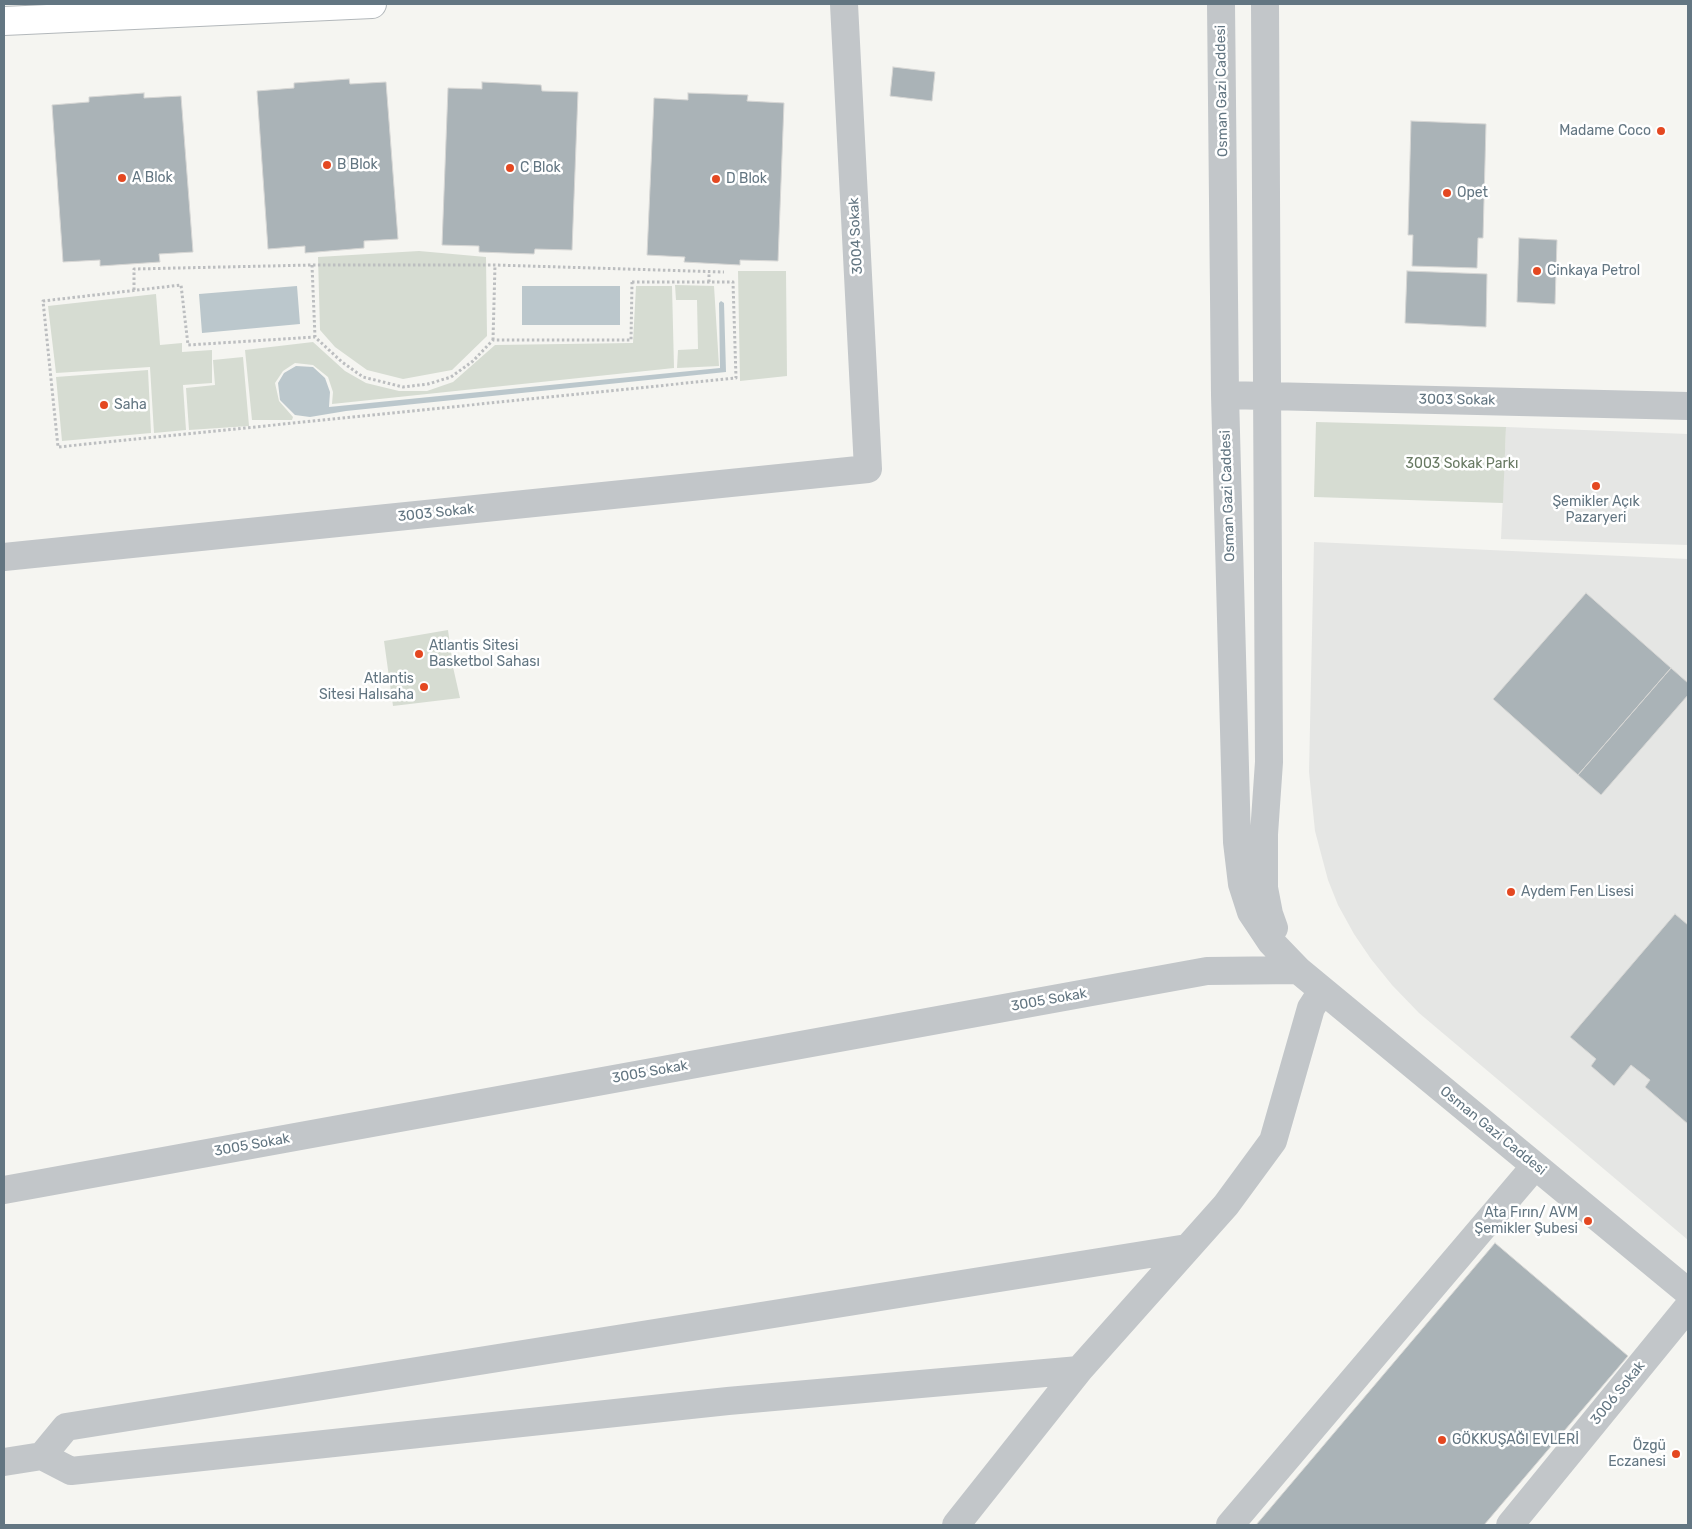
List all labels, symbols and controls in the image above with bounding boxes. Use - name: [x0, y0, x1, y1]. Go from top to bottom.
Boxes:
- street label: Osman Gazi Caddesi: [1212, 25, 1232, 157]
- place label: Madame Coco: [1559, 123, 1651, 139]
- marker: Madame Coco: [1655, 125, 1667, 137]
- place label: B Blok: [337, 157, 378, 173]
- marker: B Blok: [321, 159, 333, 171]
- place label: C Blok: [520, 160, 561, 176]
- marker: C Blok: [504, 162, 516, 174]
- place label: A Blok: [132, 170, 173, 186]
- place label: D Blok: [726, 171, 767, 187]
- marker: A Blok: [116, 172, 128, 184]
- marker: D Blok: [710, 173, 722, 185]
- place label: Opet: [1457, 185, 1488, 201]
- marker: Opet: [1441, 187, 1453, 199]
- street label: 3004 Sokak: [846, 197, 866, 275]
- place label: Cinkaya Petrol: [1547, 263, 1640, 279]
- marker: Cinkaya Petrol: [1531, 265, 1543, 277]
- street label: 3003 Sokak: [1418, 391, 1496, 409]
- place label: Saha: [114, 397, 147, 413]
- marker: Saha: [98, 399, 110, 411]
- street label: Osman Gazi Caddesi: [1217, 430, 1239, 562]
- park label: 3003 Sokak Parkı: [1406, 456, 1518, 472]
- marker: Şemikler Açık Pazaryeri: [1590, 480, 1602, 492]
- place label: Şemikler Açık Pazaryeri: [1552, 494, 1640, 526]
- street label: 3003 Sokak: [397, 501, 475, 525]
- place label: Atlantis Sitesi Basketbol Sahası: [429, 638, 540, 670]
- marker: Atlantis Sitesi Basketbol Sahası: [413, 648, 425, 660]
- place label: Atlantis Sitesi Halısaha: [319, 671, 414, 704]
- marker: Atlantis Sitesi Halısaha: [418, 681, 430, 693]
- place label: Aydem Fen Lisesi: [1521, 884, 1634, 900]
- marker: Aydem Fen Lisesi: [1505, 886, 1517, 898]
- street label: 3005 Sokak: [1010, 985, 1088, 1015]
- street label: 3005 Sokak: [611, 1057, 689, 1087]
- street label: Osman Gazi Caddesi: [1436, 1083, 1550, 1179]
- street label: 3005 Sokak: [213, 1130, 291, 1160]
- place label: Ata Fırın/ AVM Şemikler Şubesi: [1475, 1205, 1578, 1238]
- marker: Ata Fırın/ AVM Şemikler Şubesi: [1582, 1215, 1594, 1227]
- street label: 3006 Sokak: [1587, 1358, 1649, 1428]
- place label: GÖKKUŞAĞI EVLERİ: [1452, 1432, 1579, 1448]
- marker: GÖKKUŞAĞI EVLERİ: [1436, 1434, 1448, 1446]
- place label: Özgü Eczanesi: [1608, 1438, 1666, 1470]
- marker: Özgü Eczanesi: [1670, 1448, 1682, 1460]

